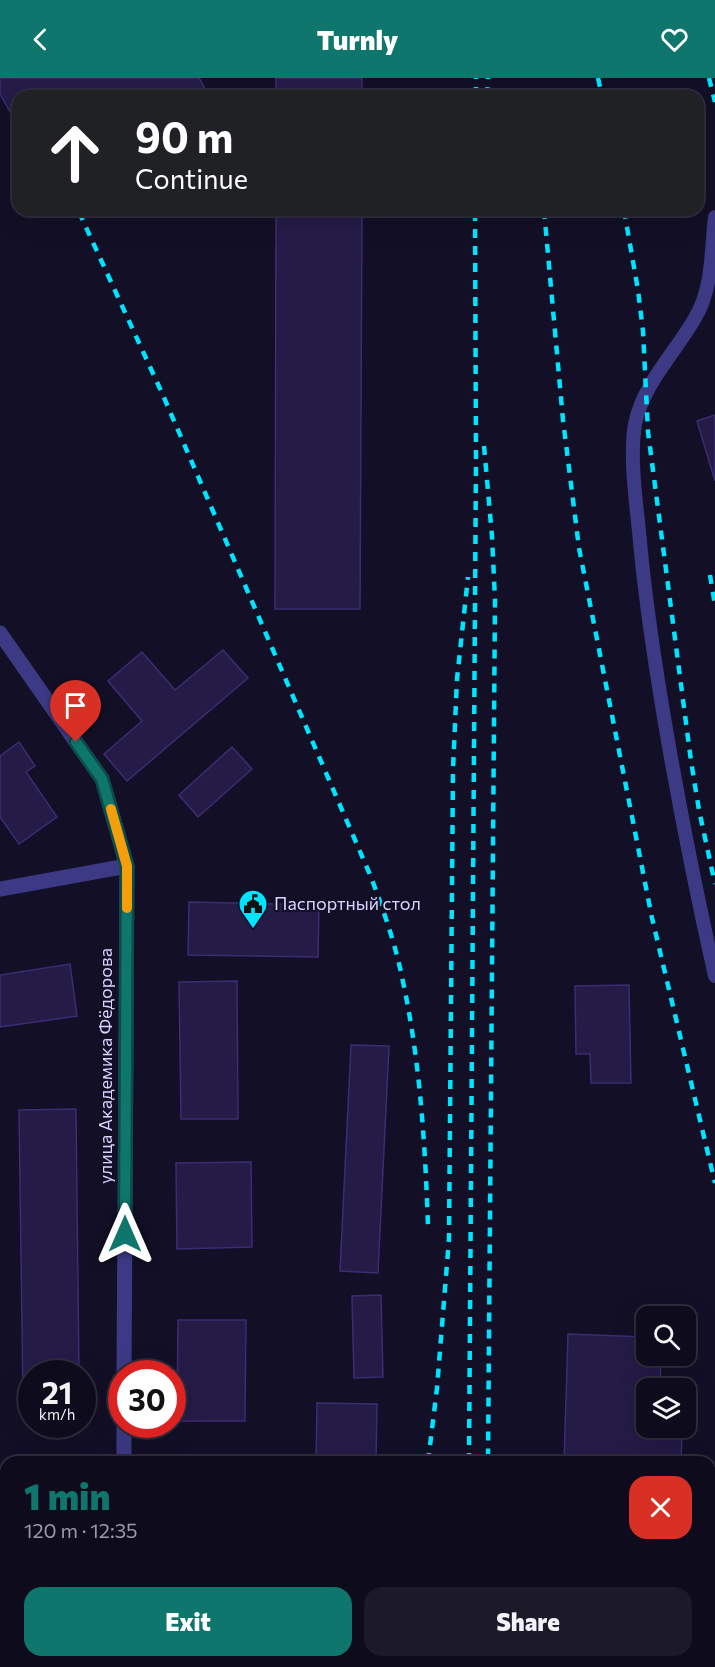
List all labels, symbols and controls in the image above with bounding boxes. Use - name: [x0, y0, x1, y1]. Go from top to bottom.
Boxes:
- icon: back: [24, 23, 57, 56]
- text: Turnly: [317, 23, 398, 56]
- icon: heart: [658, 23, 691, 56]
- text: 90 m: [135, 110, 234, 162]
- icon: ahead: [36, 114, 114, 192]
- text: Continue: [135, 162, 248, 195]
- pin: [50, 680, 101, 742]
- icon: arrive: [59, 689, 92, 722]
- public building icon: Паспортный стол: [237, 888, 269, 930]
- place label: Паспортный стол: [274, 892, 421, 914]
- street label: улица Академика Фёдорова: [94, 948, 116, 1184]
- position arrow: [93, 1202, 157, 1266]
- map controls: [636, 1306, 696, 1438]
- button: search: [636, 1306, 696, 1366]
- speed limit sign: 30: [108, 1360, 186, 1438]
- text: 21: [42, 1373, 72, 1410]
- button: layers: [636, 1378, 696, 1438]
- text: km/h: [39, 1405, 75, 1423]
- text: 1 min: [24, 1473, 110, 1517]
- button: close: [629, 1476, 692, 1539]
- text: 120 m · 12:35: [24, 1518, 138, 1542]
- button: Exit: [24, 1587, 352, 1656]
- button: Share: [364, 1587, 692, 1656]

